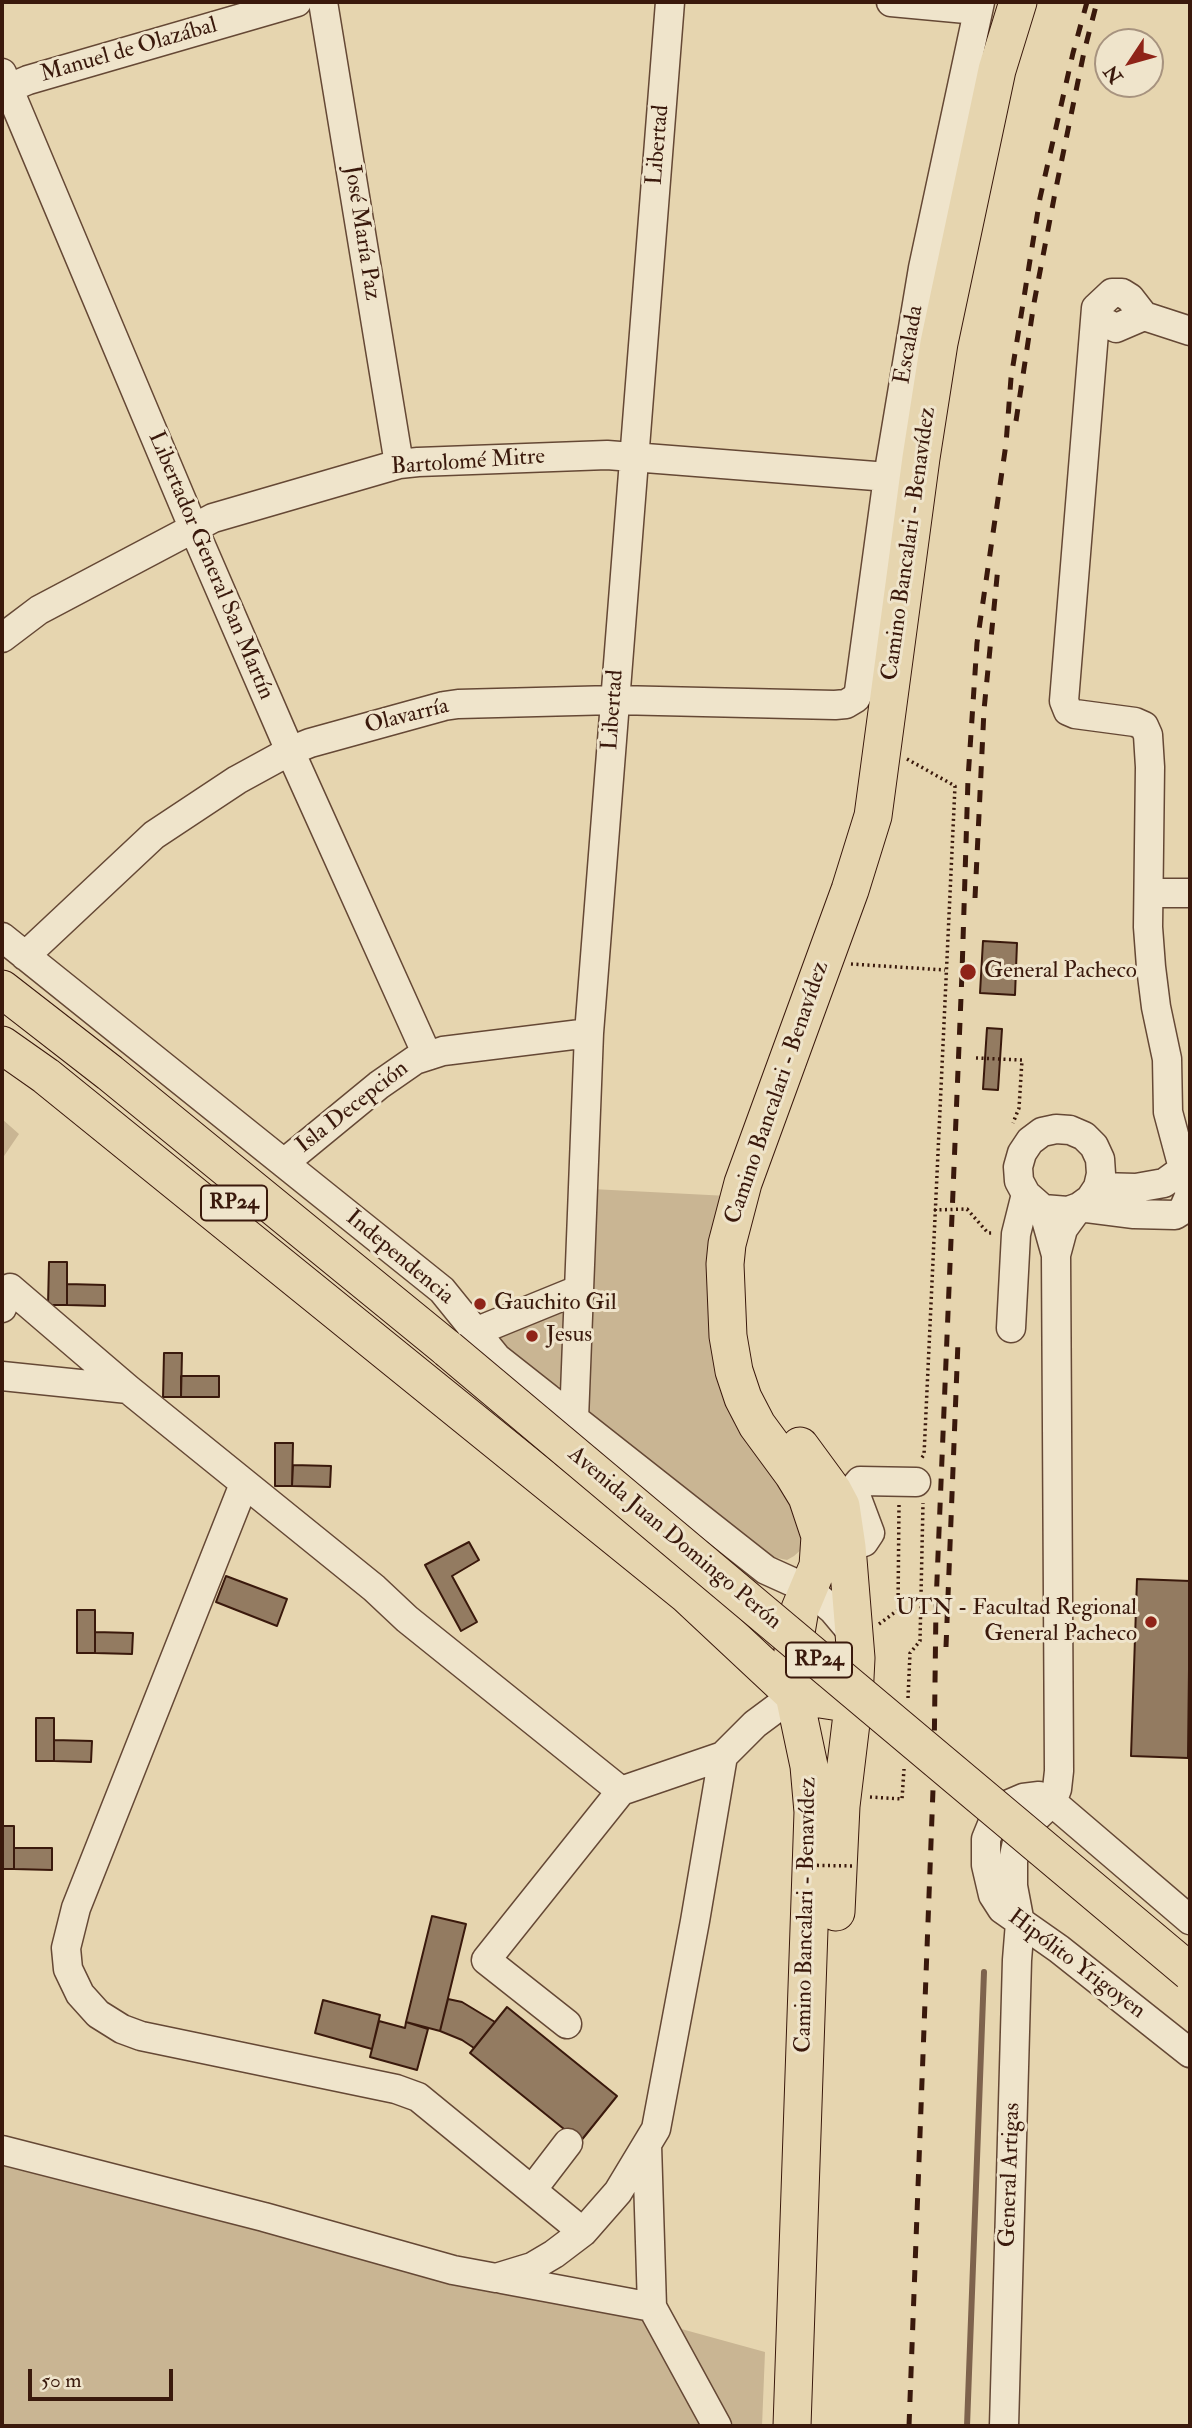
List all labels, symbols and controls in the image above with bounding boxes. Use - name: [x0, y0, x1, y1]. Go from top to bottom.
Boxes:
- street label: Manuel de Olazábal: [37, 13, 221, 89]
- north arrow: [1094, 28, 1164, 98]
- text: N: [1099, 60, 1128, 88]
- street label: Libertad: [642, 104, 676, 186]
- street label: José María Paz: [337, 164, 385, 302]
- street label: Escalada: [890, 304, 930, 386]
- street label: Camino Bancalari - Benavídez: [877, 405, 943, 683]
- street label: Libertador General San Martín: [141, 428, 279, 704]
- street label: Bartolomé Mitre: [390, 444, 546, 482]
- street label: Libertad: [597, 669, 631, 751]
- street label: Olavarría: [362, 693, 452, 741]
- street label: Camino Bancalari - Benavídez: [720, 958, 836, 1228]
- place label: General Pacheco: [984, 958, 1137, 986]
- marker: General Pacheco: [958, 962, 978, 982]
- street label: Isla Decepción: [292, 1056, 414, 1160]
- road number: RP24: [201, 1186, 267, 1220]
- street label: Independencia: [339, 1205, 459, 1311]
- place label: Gauchito Gil: [494, 1290, 617, 1318]
- marker: Gauchito Gil: [472, 1296, 488, 1312]
- place label: Jesus: [546, 1322, 592, 1350]
- marker: Jesus: [524, 1328, 540, 1344]
- street label: Avenida Juan Domingo Perón: [562, 1441, 786, 1637]
- place label: UTN - Facultad Regional General Pacheco: [896, 1595, 1137, 1649]
- marker: UTN - Facultad Regional General Pacheco: [1143, 1614, 1159, 1630]
- road number: RP24: [786, 1642, 852, 1678]
- street label: Camino Bancalari - Benavídez: [791, 1777, 823, 2053]
- street label: Hipólito Yrigoyen: [1002, 1904, 1150, 2026]
- street label: General Artigas: [995, 2102, 1027, 2248]
- scale bar: [32, 2354, 177, 2398]
- text: 50 m: [41, 2367, 82, 2394]

